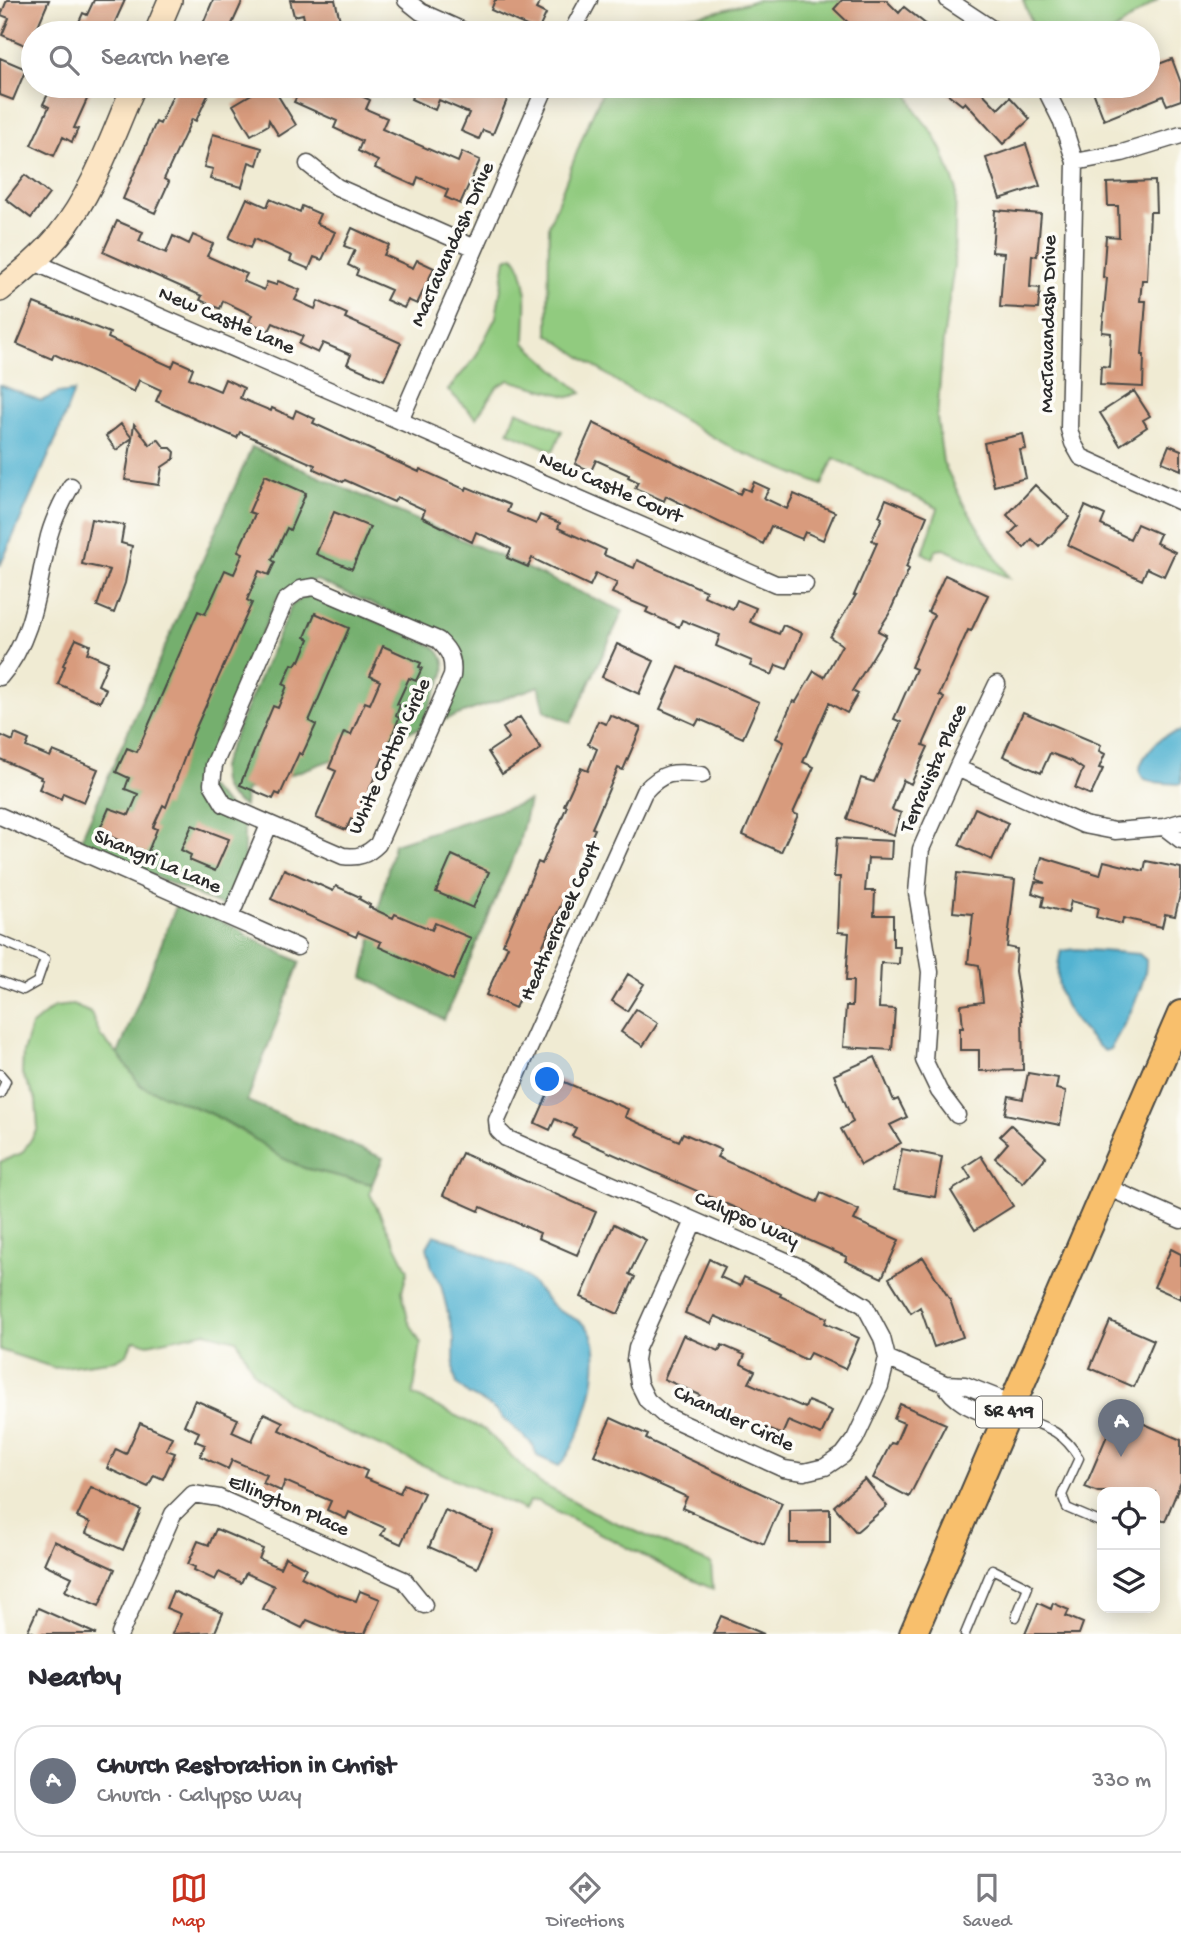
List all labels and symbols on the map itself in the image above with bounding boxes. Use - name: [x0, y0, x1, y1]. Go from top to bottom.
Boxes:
- street label: MacTavandash Drive: [406, 158, 502, 331]
- street label: MacTavandash Drive: [1036, 234, 1064, 413]
- street label: New Castle Lane: [154, 282, 299, 362]
- street label: New Castle Court: [534, 447, 688, 531]
- street label: White Cotton Circle: [344, 674, 439, 839]
- street label: Terravista Place: [895, 700, 975, 838]
- street label: Shangri La Lane: [89, 825, 226, 902]
- street label: Heathercreek Court: [516, 836, 609, 1005]
- your location: [530, 1062, 564, 1096]
- street label: Calypso Way: [690, 1187, 802, 1255]
- street label: Chandler Circle: [669, 1381, 798, 1459]
- road number: SR 419: [976, 1396, 1042, 1428]
- pin: A: [1098, 1399, 1144, 1457]
- street label: Ellington Place: [224, 1470, 353, 1544]

